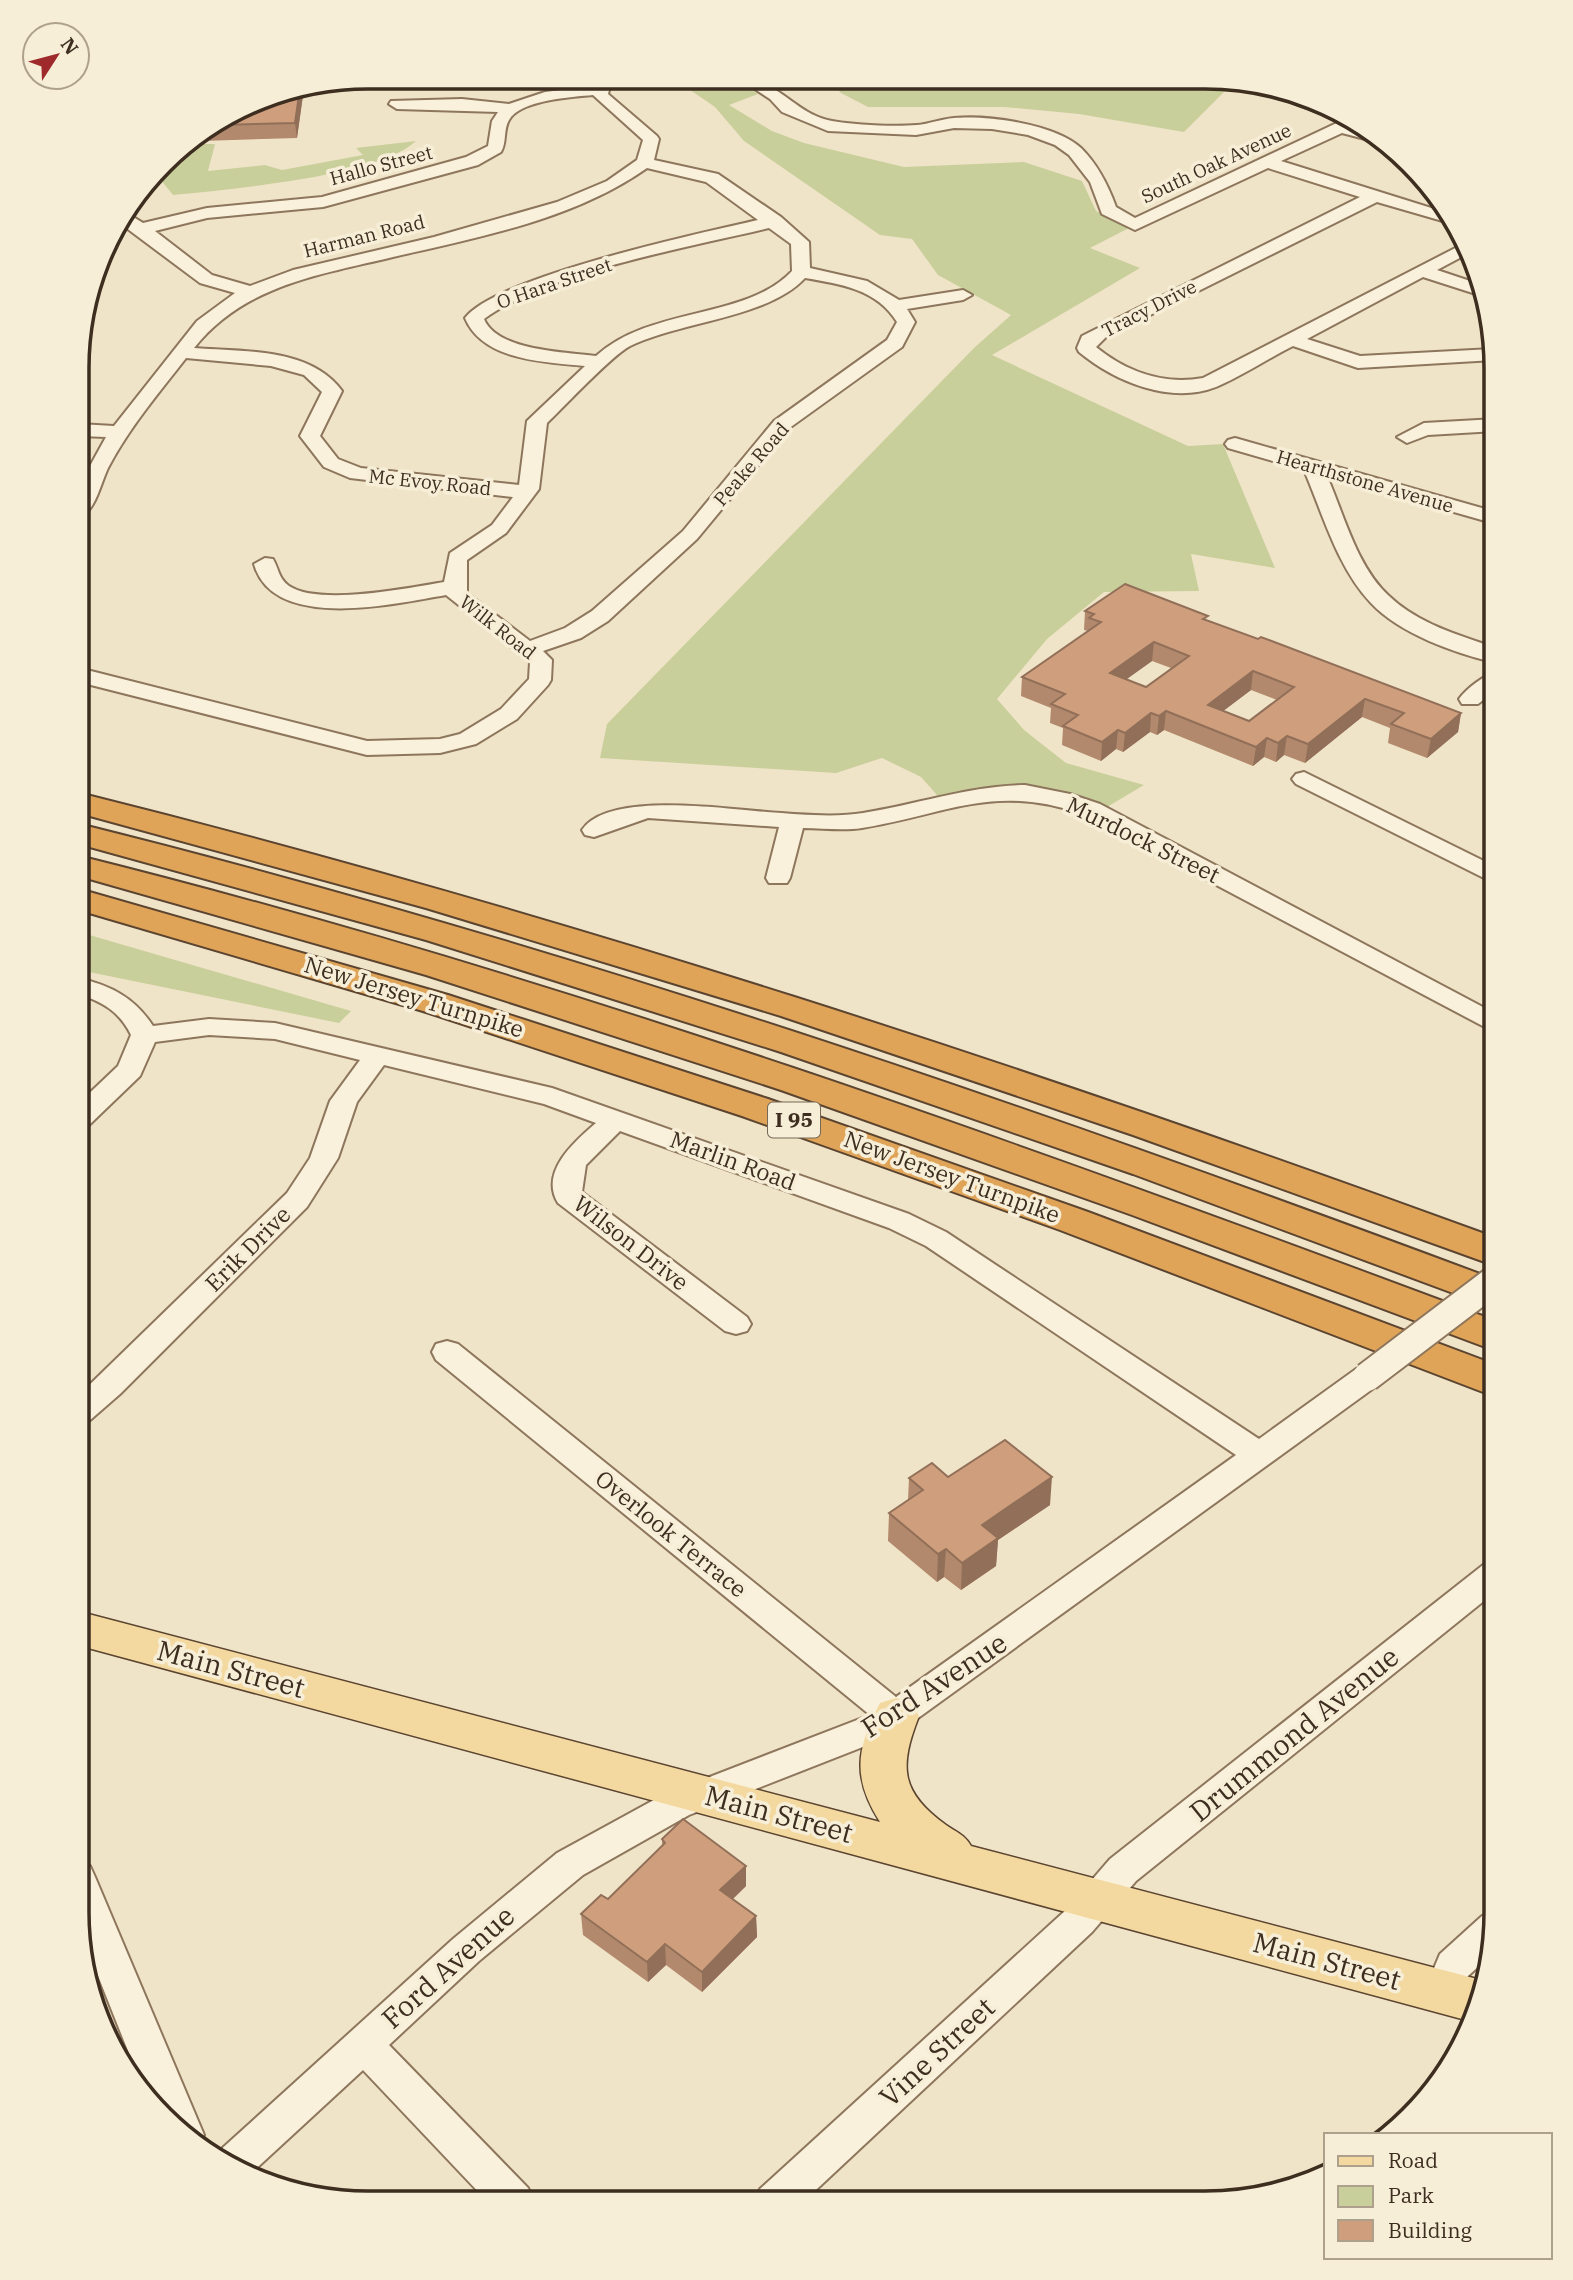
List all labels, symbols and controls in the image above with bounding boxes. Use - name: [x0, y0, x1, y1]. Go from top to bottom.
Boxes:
- north arrow: [21, 21, 91, 91]
- text: N: [56, 33, 84, 59]
- street label: South Oak Avenue: [1137, 118, 1295, 208]
- street label: Hallo Street: [327, 140, 435, 190]
- street label: Harman Road: [301, 209, 427, 263]
- street label: O Hara Street: [493, 252, 615, 314]
- street label: Tracy Drive: [1098, 274, 1200, 342]
- street label: Peake Road: [708, 417, 794, 511]
- street label: Hearthstone Avenue: [1274, 444, 1456, 518]
- street label: Mc Evoy Road: [367, 464, 493, 500]
- street label: Wilk Road: [455, 590, 541, 664]
- street label: Murdock Street: [1062, 789, 1225, 889]
- street label: New Jersey Turnpike: [301, 948, 528, 1044]
- road number: I 95: [768, 1102, 820, 1138]
- street label: Marlin Road: [666, 1123, 800, 1197]
- street label: New Jersey Turnpike: [840, 1123, 1064, 1229]
- street label: Wilson Drive: [568, 1188, 695, 1297]
- street label: Erik Drive: [198, 1199, 296, 1297]
- street label: Overlook Terrace: [590, 1463, 753, 1604]
- street label: Ford Avenue: [854, 1624, 1014, 1745]
- street label: Main Street: [153, 1631, 309, 1706]
- street label: Drummond Avenue: [1181, 1638, 1406, 1830]
- street label: Main Street: [701, 1776, 857, 1851]
- street label: Ford Avenue: [373, 1897, 522, 2036]
- street label: Main Street: [1249, 1923, 1405, 1998]
- street label: Vine Street: [871, 1989, 1002, 2115]
- legend: [1324, 2133, 1552, 2259]
- text: Road: [1388, 2146, 1438, 2174]
- text: Park: [1388, 2181, 1435, 2209]
- text: Building: [1388, 2216, 1473, 2244]

